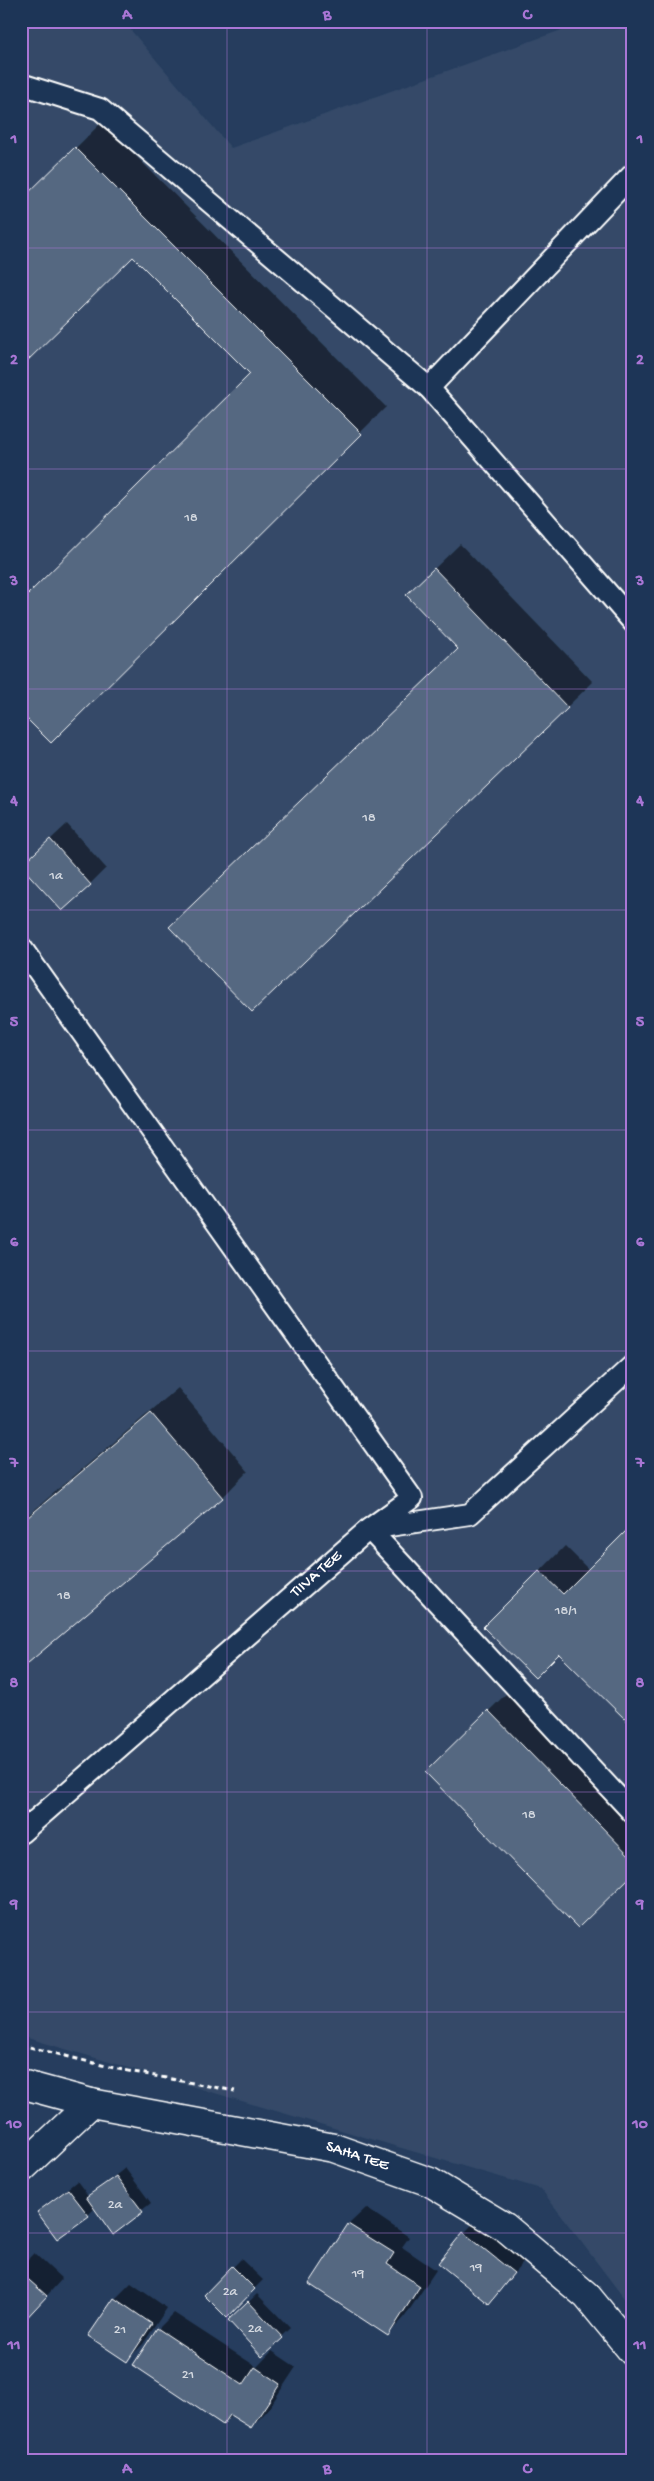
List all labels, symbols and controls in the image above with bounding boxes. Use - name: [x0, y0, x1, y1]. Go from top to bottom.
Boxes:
- text: A: [121, 7, 133, 26]
- text: B: [322, 7, 332, 26]
- text: C: [522, 7, 533, 26]
- text: 1: [10, 131, 17, 150]
- text: 1: [636, 131, 643, 150]
- text: 2: [10, 352, 18, 371]
- text: 2: [636, 352, 644, 371]
- house number: 18: [183, 510, 198, 527]
- text: 3: [9, 573, 18, 592]
- text: 3: [635, 573, 644, 592]
- text: 4: [9, 793, 18, 812]
- text: 4: [635, 793, 644, 812]
- house number: 18: [361, 810, 376, 827]
- house number: 1a: [48, 868, 64, 885]
- text: 5: [10, 1014, 19, 1033]
- text: 5: [636, 1014, 645, 1033]
- text: 6: [10, 1234, 19, 1253]
- text: 6: [636, 1234, 645, 1253]
- text: 7: [9, 1455, 19, 1474]
- text: 7: [635, 1455, 645, 1474]
- street label: TIIVA TEE: [287, 1547, 347, 1603]
- house number: 18: [56, 1588, 71, 1605]
- house number: 18/1: [554, 1603, 577, 1620]
- text: 8: [10, 1675, 19, 1694]
- text: 8: [636, 1675, 645, 1694]
- house number: 18: [521, 1807, 536, 1824]
- text: 9: [9, 1896, 18, 1915]
- text: 9: [635, 1896, 644, 1915]
- text: 10: [5, 2116, 22, 2135]
- text: 10: [631, 2116, 648, 2135]
- street label: SAHA TEE: [323, 2138, 392, 2176]
- house number: 2a: [108, 2197, 124, 2214]
- house number: 19: [469, 2260, 482, 2277]
- house number: 19: [351, 2266, 364, 2283]
- house number: 2a: [223, 2284, 239, 2301]
- house number: 2a: [248, 2321, 264, 2338]
- house number: 21: [114, 2322, 126, 2339]
- text: 11: [7, 2337, 20, 2356]
- text: 11: [633, 2337, 646, 2356]
- house number: 21: [182, 2367, 194, 2384]
- text: A: [121, 2461, 133, 2480]
- text: B: [322, 2461, 332, 2480]
- text: C: [522, 2461, 533, 2480]

